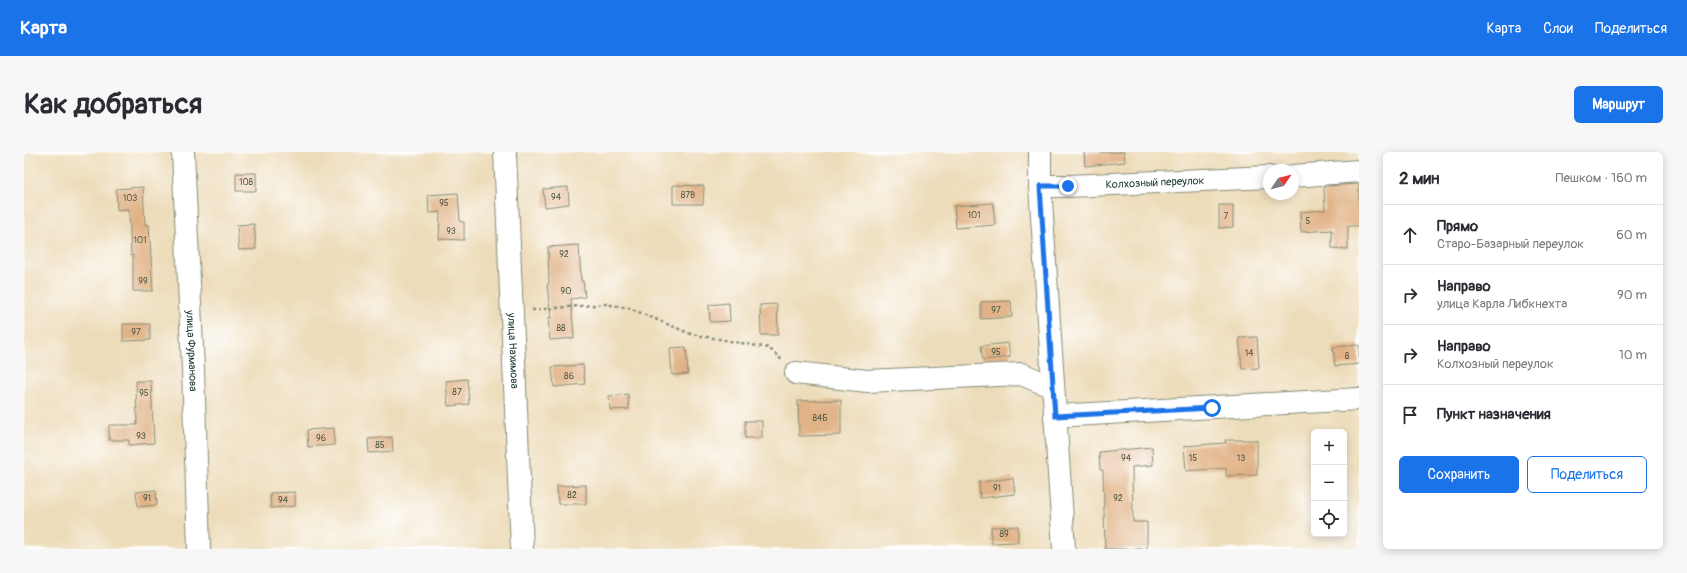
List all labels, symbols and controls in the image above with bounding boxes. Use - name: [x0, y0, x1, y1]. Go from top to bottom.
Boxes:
- text: Карта: [20, 16, 67, 40]
- text: Карта: [1487, 20, 1521, 37]
- text: Слои: [1543, 20, 1573, 37]
- text: Поделиться: [1595, 20, 1667, 37]
- button: Маршрут: [1574, 86, 1663, 123]
- text: Как добраться: [24, 87, 202, 122]
- north arrow: [1263, 164, 1299, 200]
- text: 2 мин: [1399, 168, 1439, 189]
- text: Пешком · 160 m: [1556, 170, 1647, 186]
- street label: Колхозный переулок: [1105, 173, 1205, 191]
- house number: 108: [239, 177, 254, 188]
- route end: [1059, 177, 1077, 195]
- house number: 87В: [681, 190, 695, 201]
- house number: 94: [551, 192, 562, 203]
- house number: 103: [123, 193, 137, 204]
- house number: 95: [439, 198, 449, 209]
- house number: 101: [967, 210, 981, 221]
- house number: 7: [1224, 211, 1229, 222]
- house number: 5: [1306, 216, 1311, 227]
- text: Прямо: [1437, 217, 1478, 236]
- icon: ahead: [1399, 224, 1421, 246]
- house number: 93: [446, 226, 456, 237]
- text: 60 m: [1616, 227, 1647, 243]
- house number: 101: [133, 235, 147, 246]
- text: Старо-Базарный переулок: [1437, 236, 1584, 252]
- house number: 92: [559, 249, 569, 260]
- house number: 99: [138, 276, 148, 287]
- text: Направо: [1437, 277, 1491, 296]
- icon: right: [1399, 284, 1421, 306]
- house number: 90: [561, 286, 571, 297]
- text: 90 m: [1617, 287, 1647, 303]
- text: улица Карла Либкнехта: [1437, 296, 1567, 312]
- house number: 97: [991, 305, 1001, 316]
- street label: улица Фурманова: [184, 309, 200, 392]
- street label: улица Нахимова: [505, 312, 522, 389]
- house number: 88: [556, 323, 566, 334]
- house number: 97: [131, 327, 141, 338]
- text: Направо: [1437, 337, 1491, 356]
- icon: right: [1399, 344, 1421, 366]
- house number: 95: [991, 347, 1001, 358]
- text: 10 m: [1619, 347, 1647, 363]
- house number: 14: [1245, 348, 1254, 359]
- house number: 8: [1345, 351, 1350, 362]
- text: Колхозный переулок: [1437, 356, 1554, 372]
- house number: 86: [564, 371, 574, 382]
- house number: 87: [452, 387, 462, 398]
- house number: 95: [139, 388, 149, 399]
- route start: [1203, 399, 1221, 417]
- icon: arrive: [1399, 404, 1421, 426]
- text: Пункт назначения: [1437, 405, 1551, 424]
- house number: 84Б: [812, 413, 828, 424]
- map controls: [1311, 429, 1347, 537]
- button: +: [1311, 429, 1347, 465]
- house number: 93: [136, 431, 146, 442]
- house number: 96: [316, 433, 326, 444]
- house number: 85: [375, 440, 385, 451]
- house number: 94: [1121, 453, 1132, 464]
- house number: 15: [1189, 453, 1197, 464]
- house number: 13: [1237, 453, 1245, 464]
- button: Сохранить: [1399, 456, 1519, 493]
- button: Поделиться: [1527, 456, 1647, 493]
- button: −: [1311, 465, 1347, 501]
- house number: 91: [993, 483, 1001, 494]
- house number: 82: [567, 490, 577, 501]
- house number: 91: [143, 493, 151, 504]
- house number: 92: [1113, 493, 1123, 504]
- house number: 94: [278, 495, 289, 506]
- button: locate: [1311, 501, 1347, 537]
- house number: 89: [999, 529, 1009, 540]

